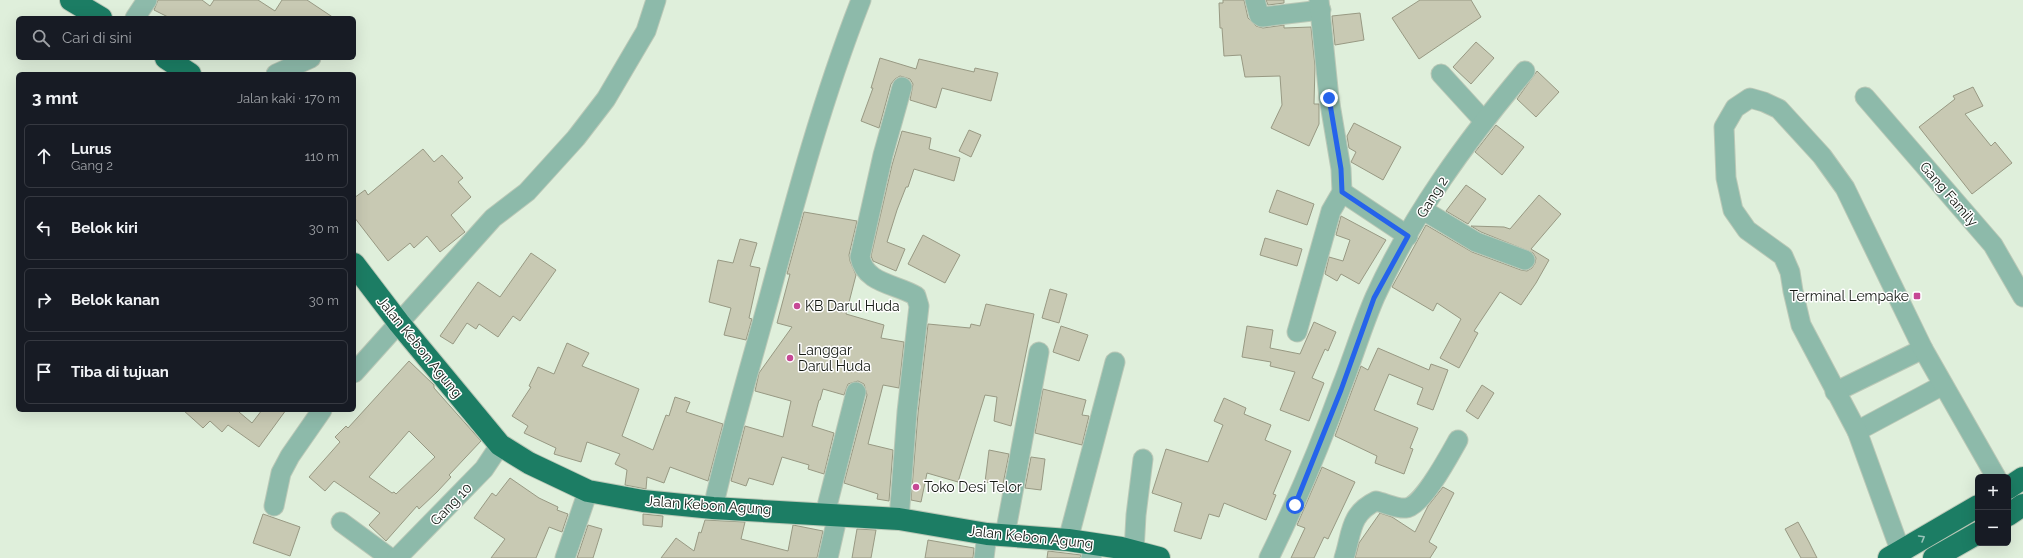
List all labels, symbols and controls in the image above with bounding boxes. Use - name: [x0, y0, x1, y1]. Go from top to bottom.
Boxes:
- search box: [16, 16, 356, 60]
- icon: search: [30, 27, 52, 49]
- text: Cari di sini: [62, 29, 132, 47]
- text: 3 mnt: [32, 88, 78, 108]
- route end: [1320, 89, 1338, 107]
- text: Jalan kaki · 170 m: [237, 91, 340, 106]
- text: Lurus: [71, 140, 112, 158]
- icon: ahead: [33, 145, 55, 167]
- text: 110 m: [305, 149, 339, 164]
- text: Gang 2: [71, 158, 113, 173]
- street label: Gang Family: [1917, 159, 1982, 230]
- street label: Gang 2: [1413, 174, 1451, 220]
- icon: left: [33, 217, 55, 239]
- text: Belok kiri: [71, 219, 138, 237]
- text: 30 m: [309, 221, 339, 236]
- place label: Terminal Lempake: [1790, 288, 1909, 304]
- icon: right: [33, 289, 55, 311]
- text: Belok kanan: [71, 291, 160, 309]
- marker: Terminal Lempake: [1912, 291, 1922, 301]
- text: 30 m: [309, 293, 339, 308]
- street label: Jalan Kebon Agung: [374, 293, 466, 401]
- place label: KB Darul Huda: [805, 298, 900, 314]
- marker: KB Darul Huda: [792, 301, 802, 311]
- place label: Langgar Darul Huda: [798, 342, 871, 374]
- marker: Langgar Darul Huda: [785, 353, 795, 363]
- icon: arrive: [33, 361, 55, 383]
- text: Tiba di tujuan: [71, 363, 169, 381]
- map controls: [1975, 474, 2011, 546]
- button: +: [1975, 474, 2011, 510]
- place label: Toko Desi Telor: [924, 479, 1022, 495]
- street label: Gang 10: [427, 480, 475, 528]
- marker: Toko Desi Telor: [911, 482, 921, 492]
- street label: Jalan Kebon Agung: [646, 493, 772, 517]
- route start: [1286, 496, 1304, 514]
- button: −: [1975, 510, 2011, 546]
- street label: Jalan Kebon Agung: [968, 522, 1094, 552]
- one-way arrow: [1918, 535, 1925, 542]

